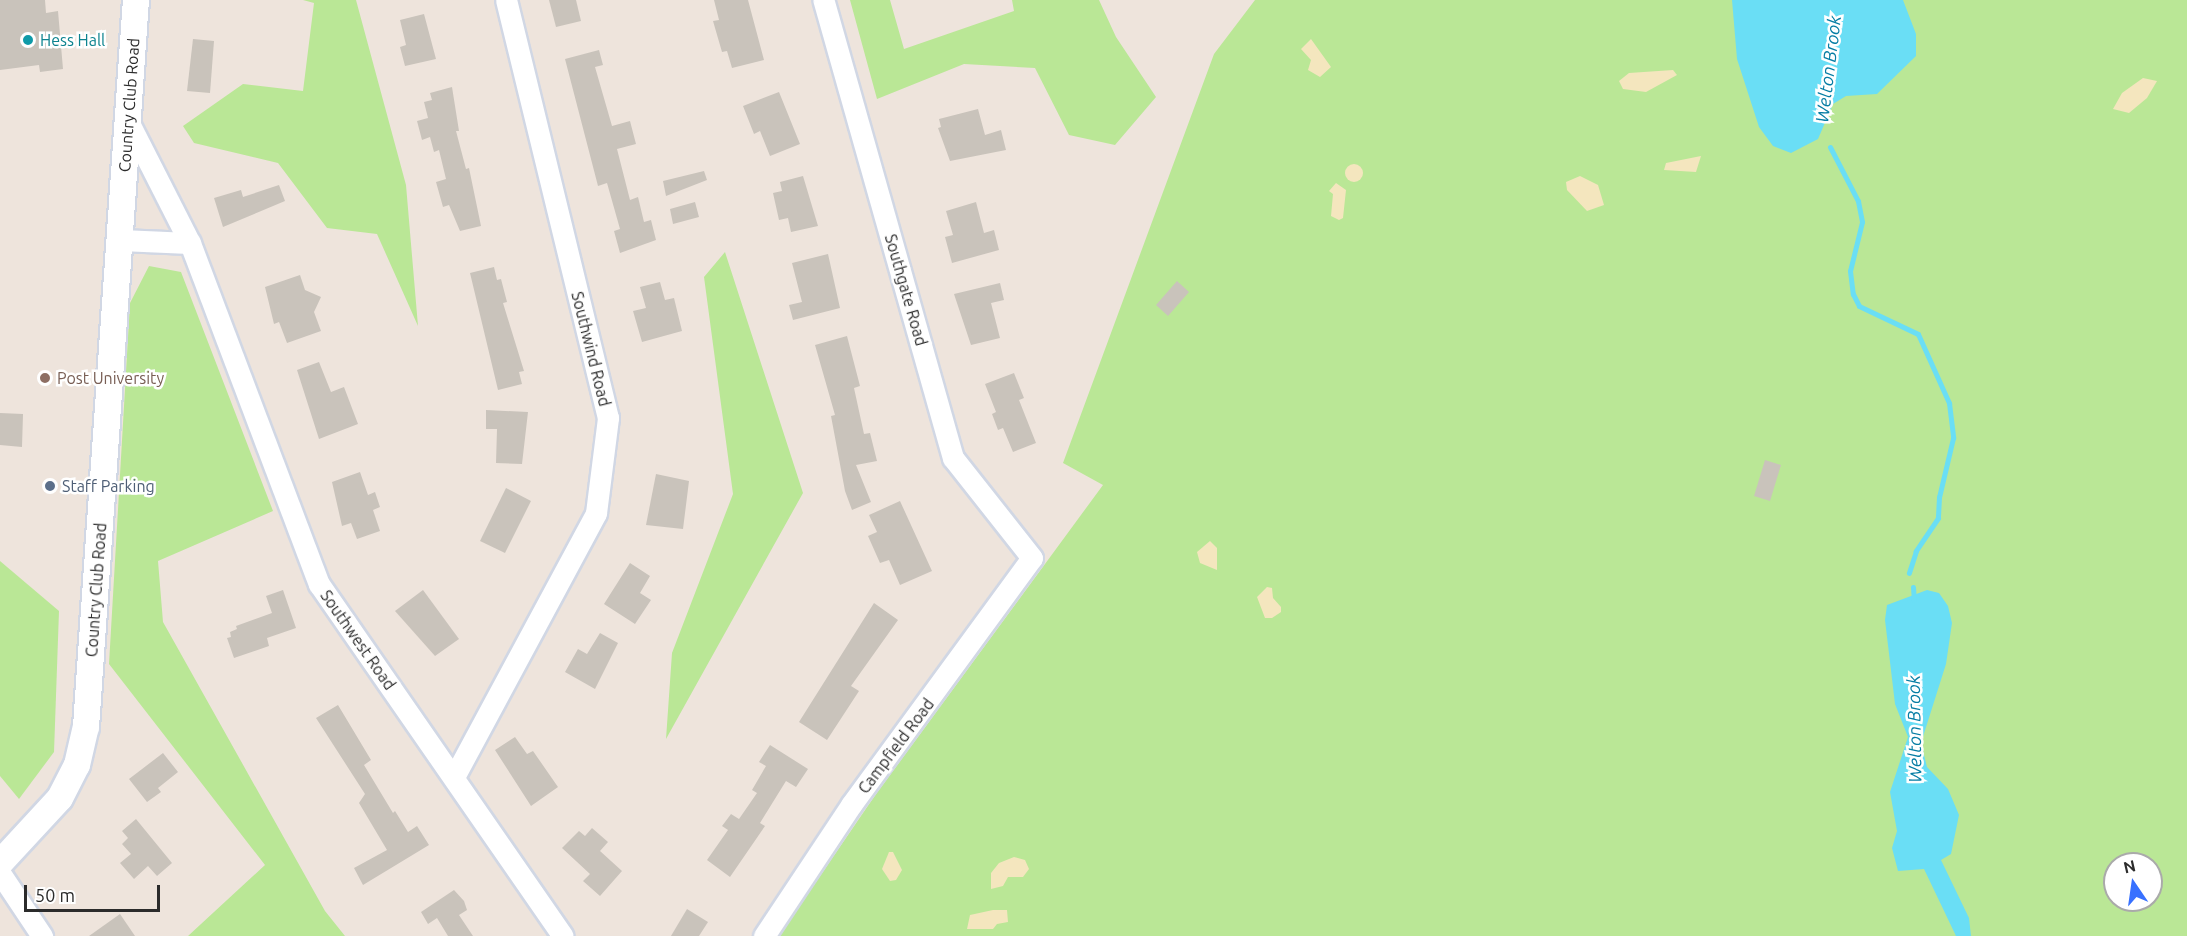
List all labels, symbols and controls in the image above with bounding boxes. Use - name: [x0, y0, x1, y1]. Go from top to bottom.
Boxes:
- water label: Welton Brook: [1811, 14, 1845, 124]
- place label: Hess Hall: [40, 30, 105, 50]
- marker: Hess Hall: [21, 33, 35, 47]
- street label: Country Club Road: [115, 37, 143, 173]
- street label: Southgate Road: [881, 232, 931, 348]
- street label: Southwind Road: [567, 290, 615, 408]
- place label: Post University: [57, 368, 164, 388]
- marker: Post University: [38, 371, 52, 385]
- place label: Staff Parking: [62, 476, 155, 496]
- marker: Staff Parking: [43, 479, 57, 493]
- street label: Country Club Road: [82, 522, 110, 658]
- street label: Southwest Road: [316, 586, 400, 694]
- water label: Welton Brook: [1902, 675, 1926, 783]
- street label: Campfield Road: [854, 695, 938, 797]
- north arrow: [2103, 852, 2163, 912]
- text: N: [2122, 856, 2137, 877]
- scale bar: [27, 873, 164, 911]
- text: 50 m: [35, 885, 75, 905]

